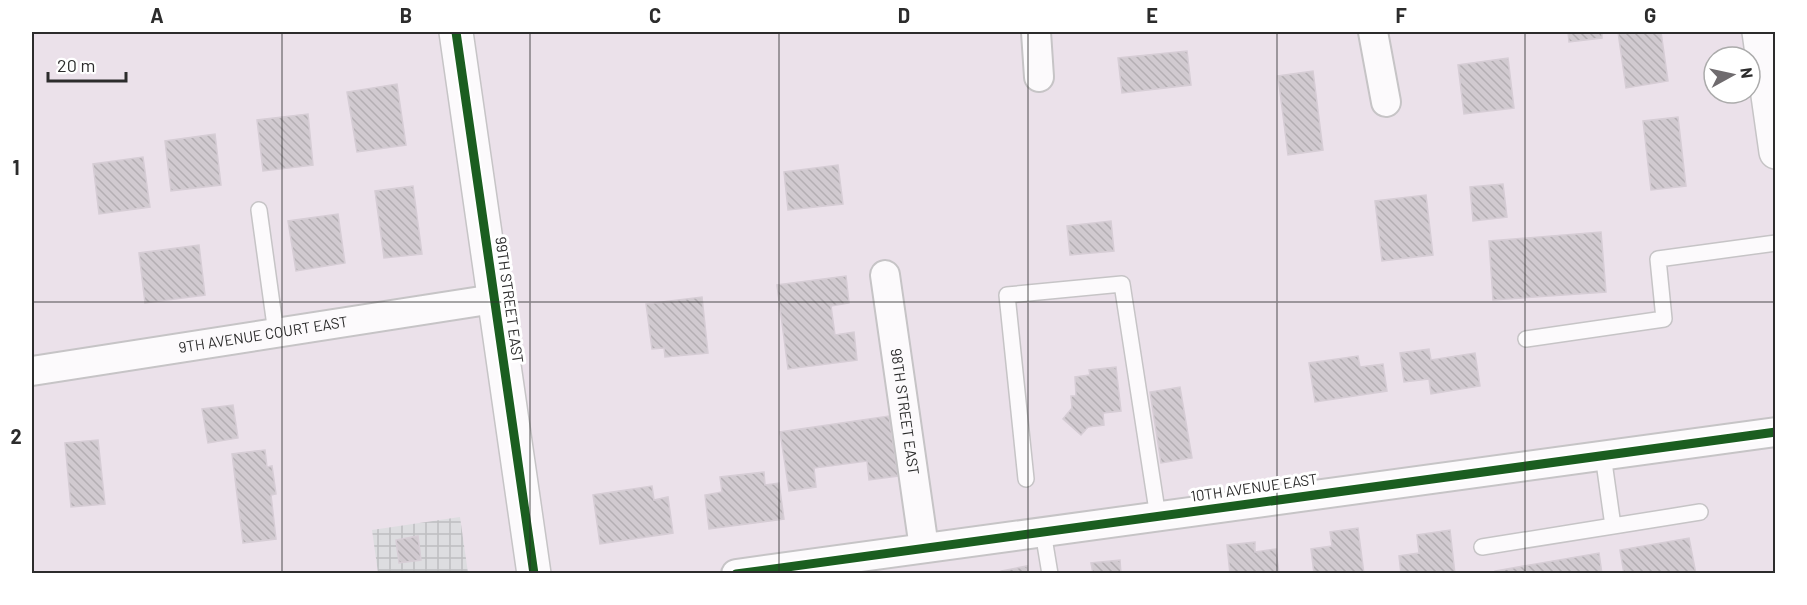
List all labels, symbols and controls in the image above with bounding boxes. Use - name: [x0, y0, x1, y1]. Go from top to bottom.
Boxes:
- text: A: [150, 3, 164, 27]
- text: B: [400, 3, 412, 27]
- text: C: [649, 3, 661, 27]
- text: D: [898, 3, 910, 27]
- text: E: [1146, 3, 1158, 27]
- text: F: [1395, 3, 1407, 27]
- text: G: [1644, 3, 1656, 27]
- scale bar: [48, 45, 126, 83]
- north arrow: [1702, 45, 1762, 105]
- text: 20 m: [57, 54, 95, 76]
- text: N: [1737, 66, 1757, 79]
- text: 1: [12, 155, 20, 179]
- street label: 99TH STREET EAST: [492, 236, 528, 364]
- street label: 9TH AVENUE COURT EAST: [177, 312, 349, 356]
- street label: 98TH STREET EAST: [888, 347, 923, 476]
- text: 2: [10, 424, 22, 448]
- street label: 10TH AVENUE EAST: [1189, 469, 1318, 505]

